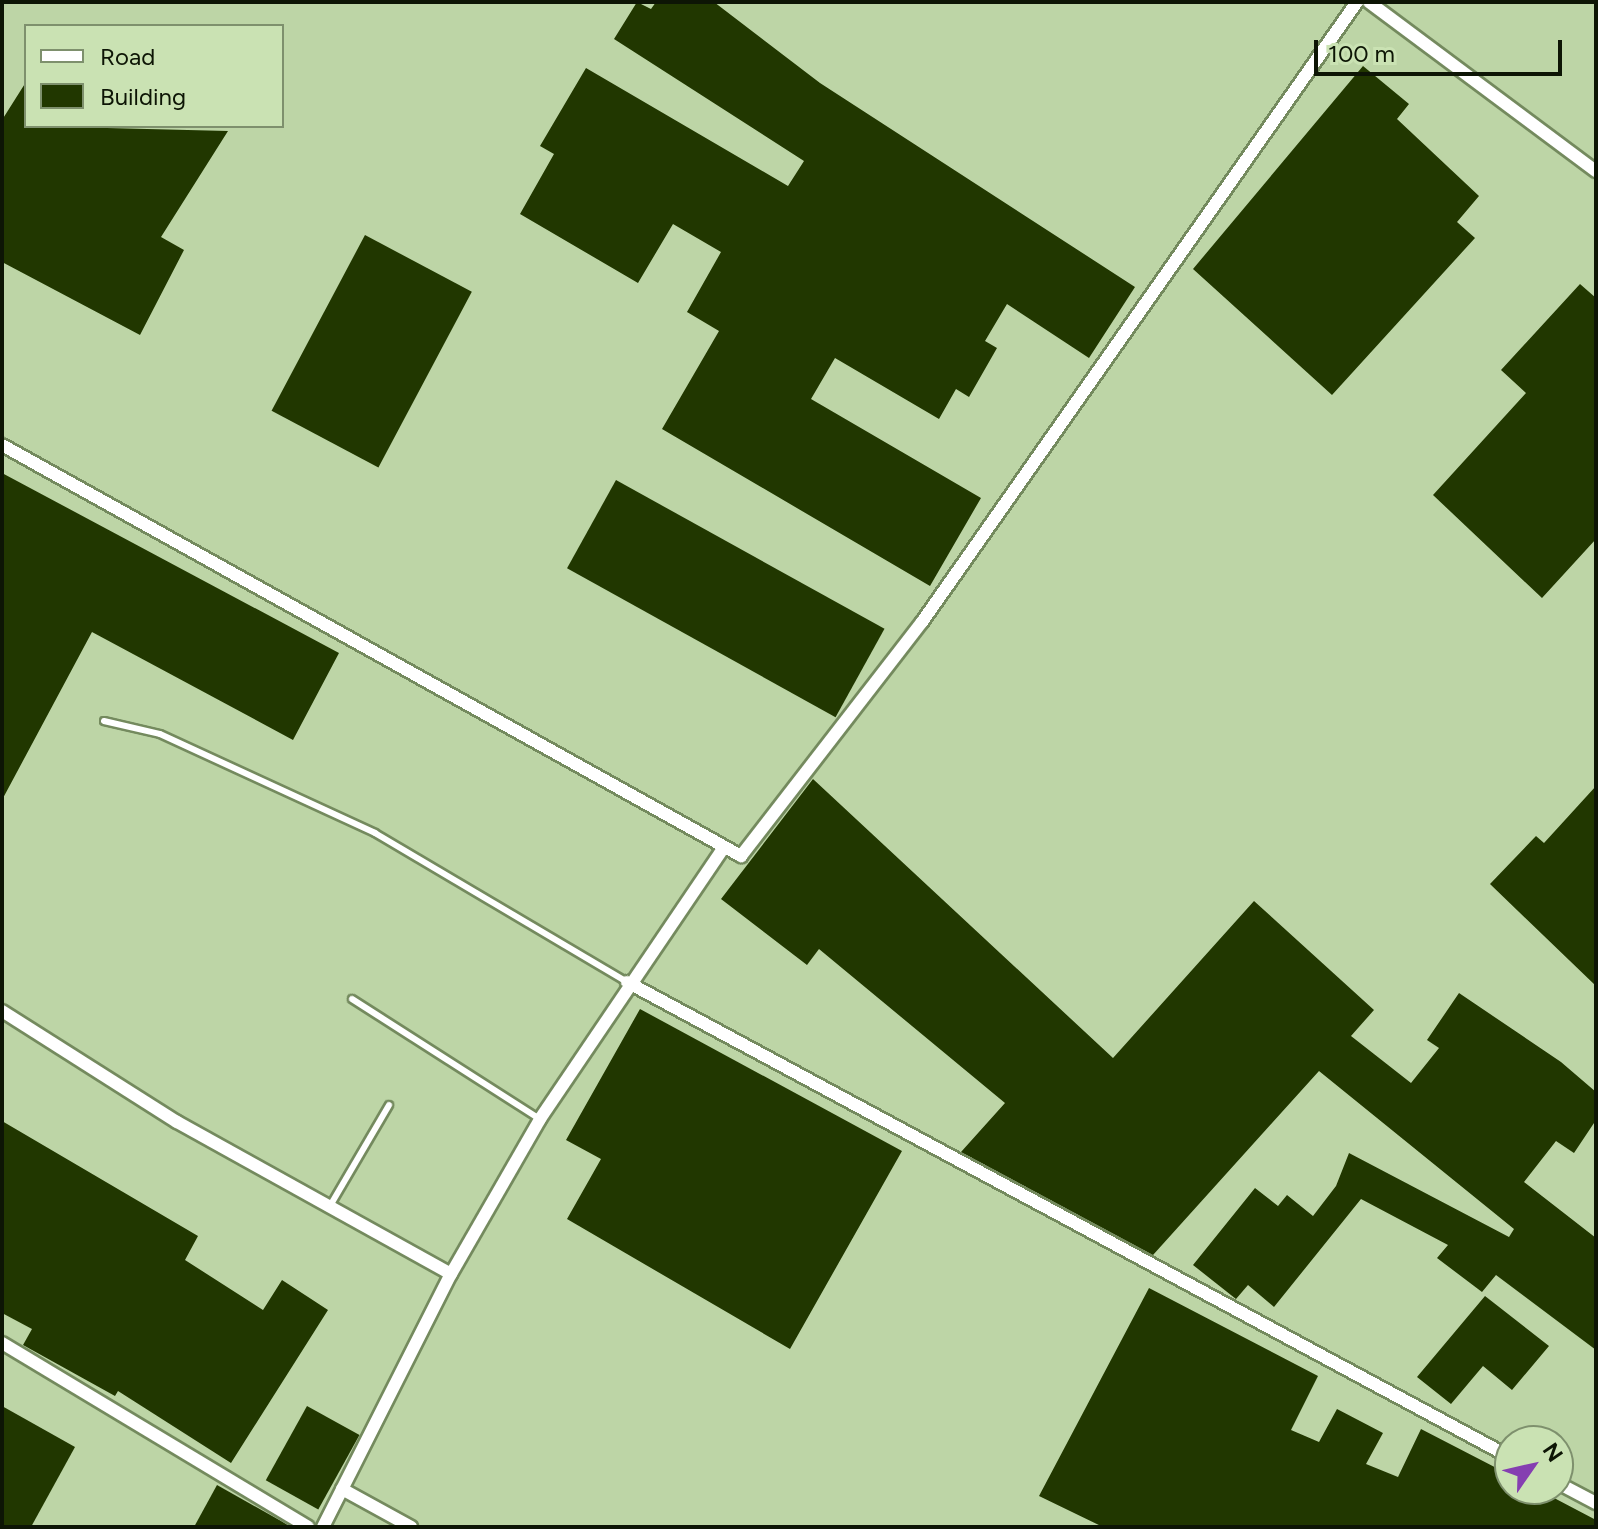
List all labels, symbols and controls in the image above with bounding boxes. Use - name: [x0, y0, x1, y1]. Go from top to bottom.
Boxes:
- legend: [24, 24, 284, 128]
- scale bar: [1318, 24, 1566, 74]
- text: 100 m: [1328, 39, 1395, 68]
- text: Road: [100, 42, 155, 71]
- text: Building: [100, 82, 186, 111]
- north arrow: [1494, 1425, 1574, 1505]
- text: N: [1537, 1438, 1569, 1467]

